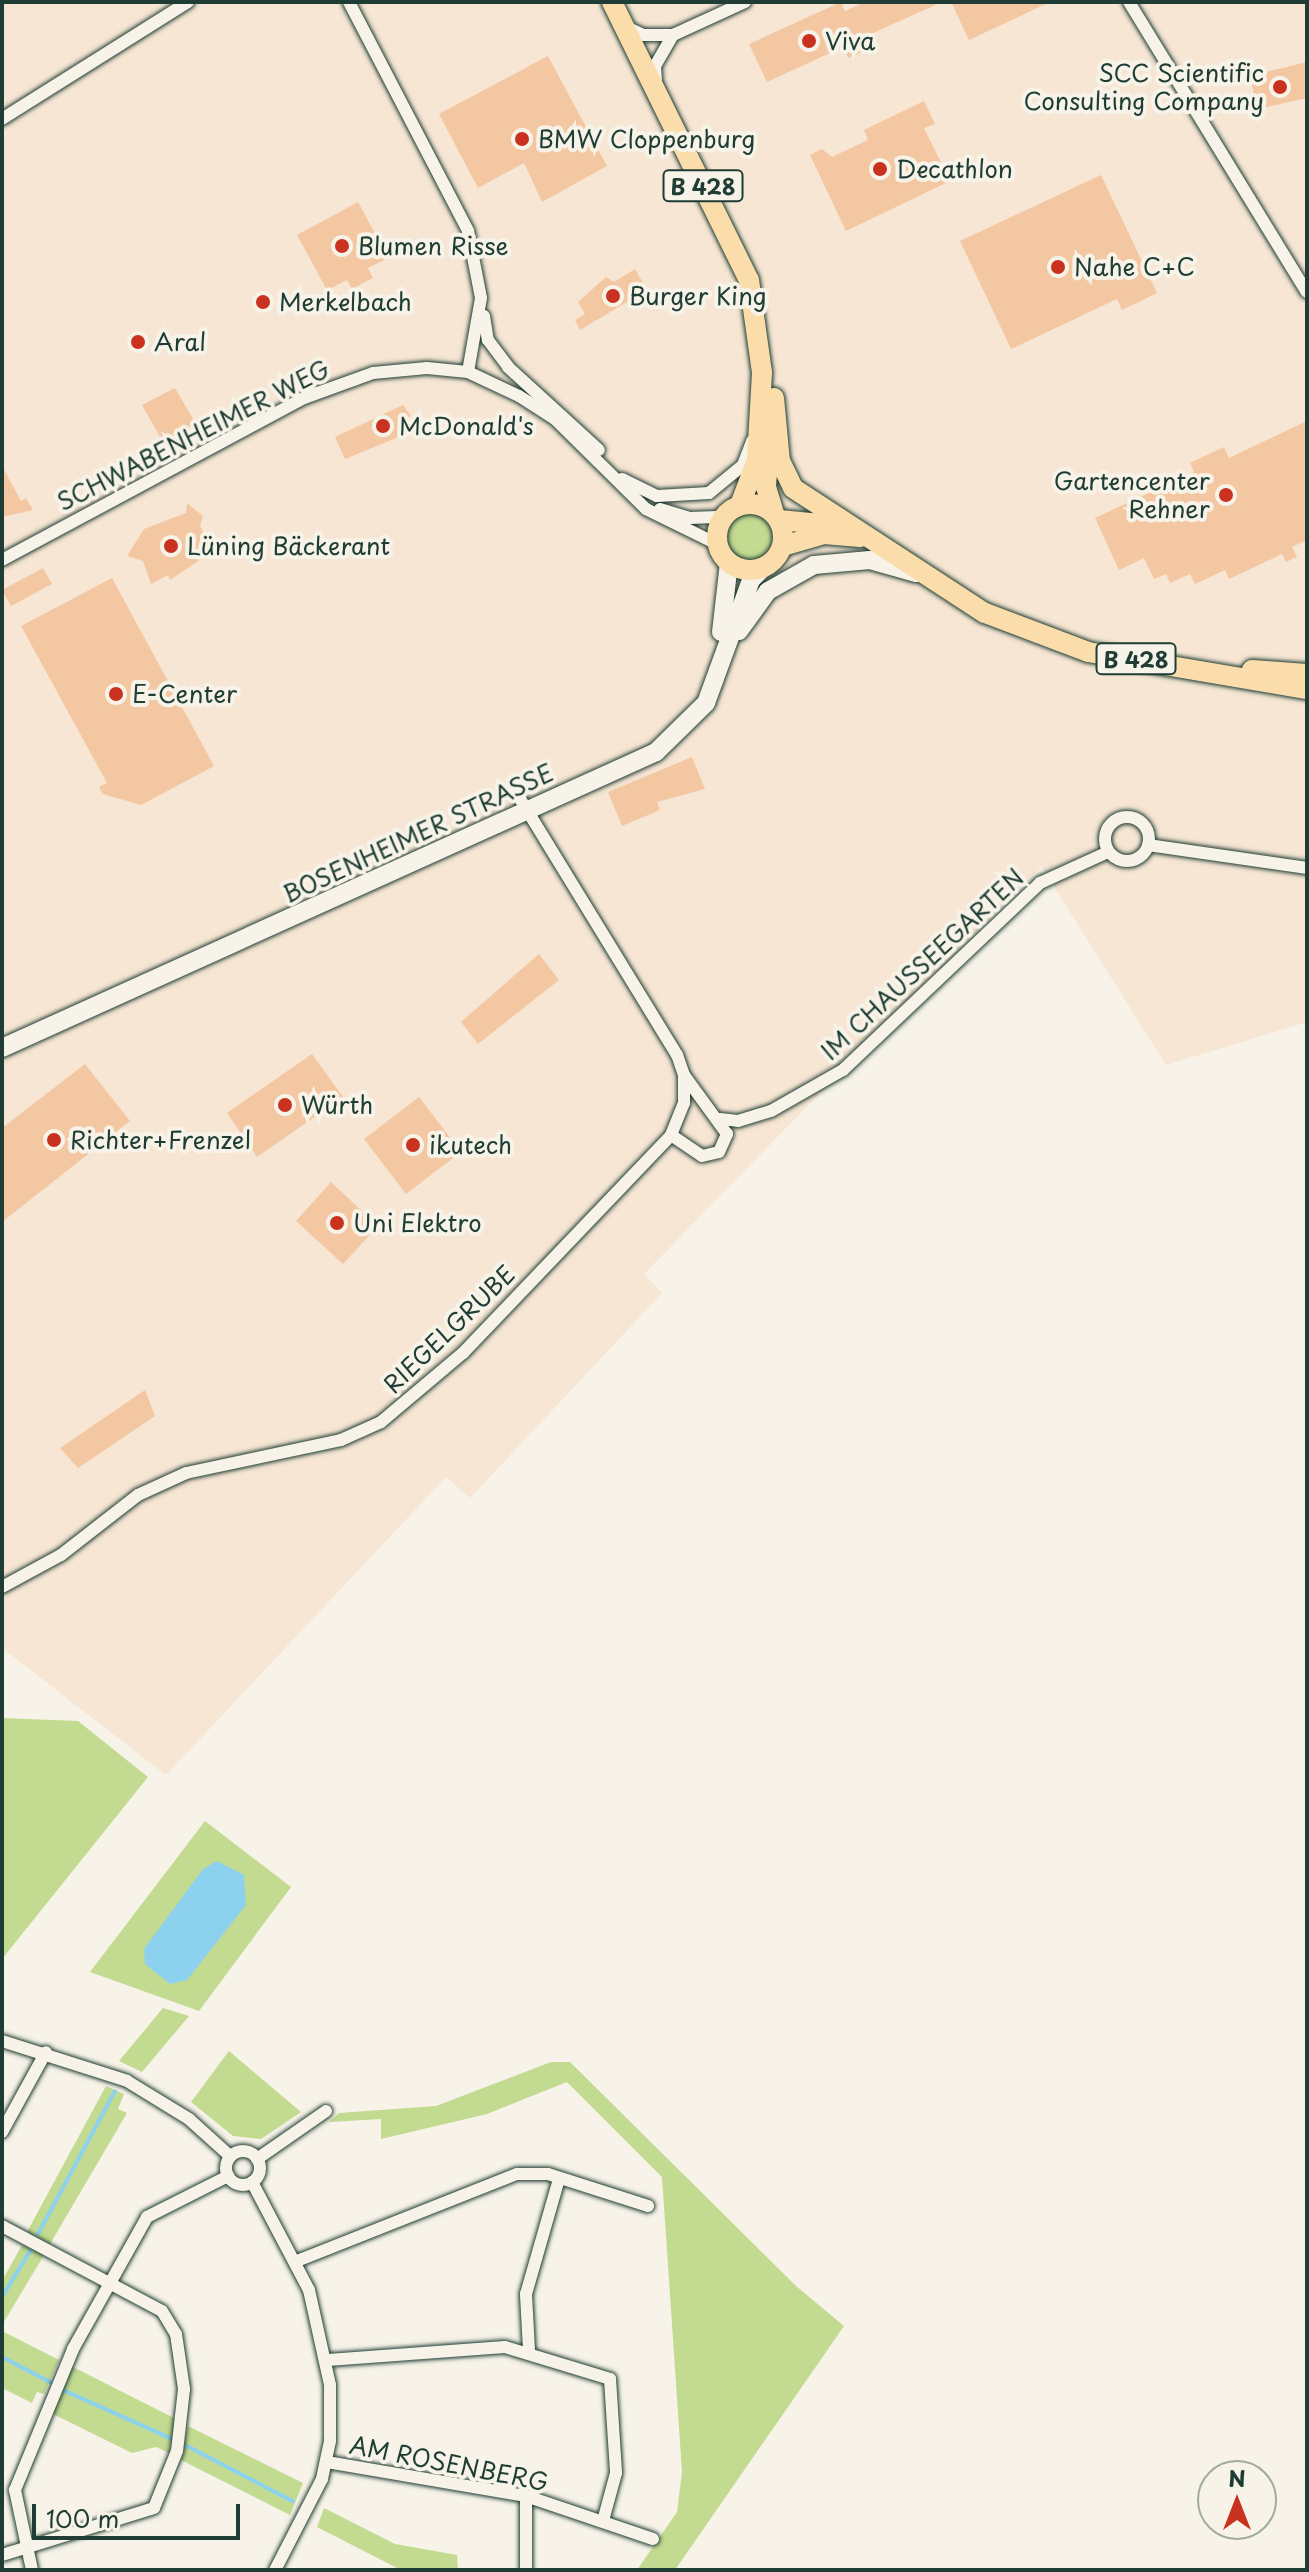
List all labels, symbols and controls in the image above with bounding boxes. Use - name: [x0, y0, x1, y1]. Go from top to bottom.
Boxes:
- place label: Viva: [825, 27, 875, 55]
- marker: Viva: [800, 32, 818, 50]
- place label: SCC Scientific Consulting Company: [1023, 59, 1264, 115]
- marker: SCC Scientific Consulting Company: [1271, 78, 1289, 96]
- place label: BMW Cloppenburg: [538, 125, 754, 153]
- marker: BMW Cloppenburg: [513, 130, 531, 148]
- place label: Decathlon: [896, 155, 1013, 183]
- marker: Decathlon: [871, 160, 889, 178]
- road number: B 428: [661, 168, 745, 204]
- place label: Blumen Risse: [358, 232, 508, 260]
- marker: Blumen Risse: [333, 237, 351, 255]
- place label: Nahe C+C: [1074, 253, 1194, 281]
- marker: Nahe C+C: [1049, 258, 1067, 276]
- place label: Burger King: [629, 282, 766, 310]
- marker: Burger King: [604, 287, 622, 305]
- place label: Merkelbach: [279, 288, 412, 316]
- marker: Merkelbach: [254, 293, 272, 311]
- place label: Aral: [154, 328, 206, 356]
- marker: Aral: [129, 333, 147, 351]
- street label: SCHWABENHEIMER WEG: [51, 353, 335, 517]
- place label: McDonald's: [399, 412, 534, 440]
- marker: McDonald's: [374, 417, 392, 435]
- place label: Gartencenter Rehner: [1054, 467, 1210, 523]
- marker: Gartencenter Rehner: [1217, 486, 1235, 504]
- place label: Lüning Bäckerant: [187, 532, 390, 560]
- marker: Lüning Bäckerant: [162, 537, 180, 555]
- road number: B 428: [1094, 641, 1178, 677]
- place label: E-Center: [132, 680, 237, 708]
- marker: E-Center: [107, 685, 125, 703]
- street label: BOSENHEIMER STRASSE: [277, 757, 559, 909]
- street label: IM CHAUSSEEGARTEN: [814, 862, 1030, 1066]
- place label: Würth: [301, 1091, 373, 1119]
- marker: Würth: [276, 1096, 294, 1114]
- place label: Richter+Frenzel: [70, 1126, 251, 1154]
- marker: Richter+Frenzel: [45, 1131, 63, 1149]
- place label: ikutech: [429, 1131, 512, 1159]
- marker: ikutech: [404, 1136, 422, 1154]
- place label: Uni Elektro: [353, 1209, 482, 1237]
- marker: Uni Elektro: [328, 1214, 346, 1232]
- street label: RIEGELGRUBE: [378, 1259, 520, 1399]
- street label: AM ROSENBERG: [347, 2430, 551, 2496]
- north arrow: [1197, 2460, 1277, 2540]
- text: N: [1228, 2461, 1246, 2494]
- scale bar: [36, 2488, 244, 2538]
- text: 100 m: [46, 2500, 119, 2536]

